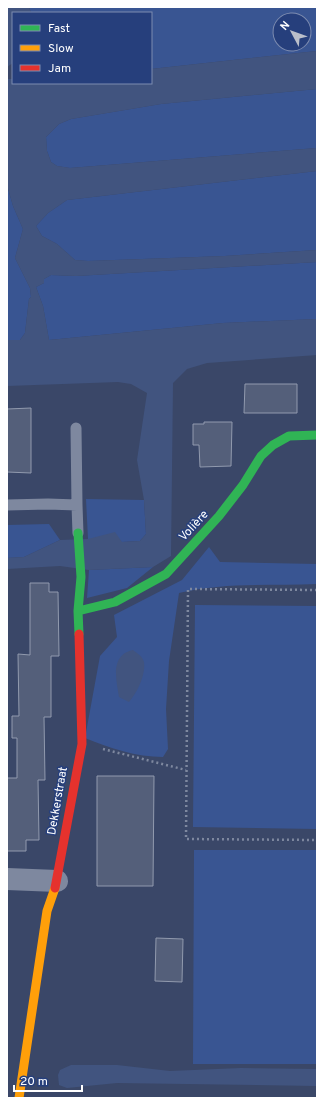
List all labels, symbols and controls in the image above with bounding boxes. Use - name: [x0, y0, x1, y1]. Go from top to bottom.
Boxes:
- legend: [12, 12, 152, 84]
- north arrow: [272, 12, 312, 52]
- text: N: [277, 19, 293, 34]
- text: Fast: [48, 21, 70, 37]
- text: Slow: [48, 41, 74, 57]
- text: Jam: [48, 61, 71, 77]
- street label: Volière: [176, 507, 212, 545]
- street label: Dekkerstraat: [44, 766, 72, 836]
- scale bar: [14, 1067, 82, 1093]
- text: 20 m: [20, 1074, 48, 1090]

